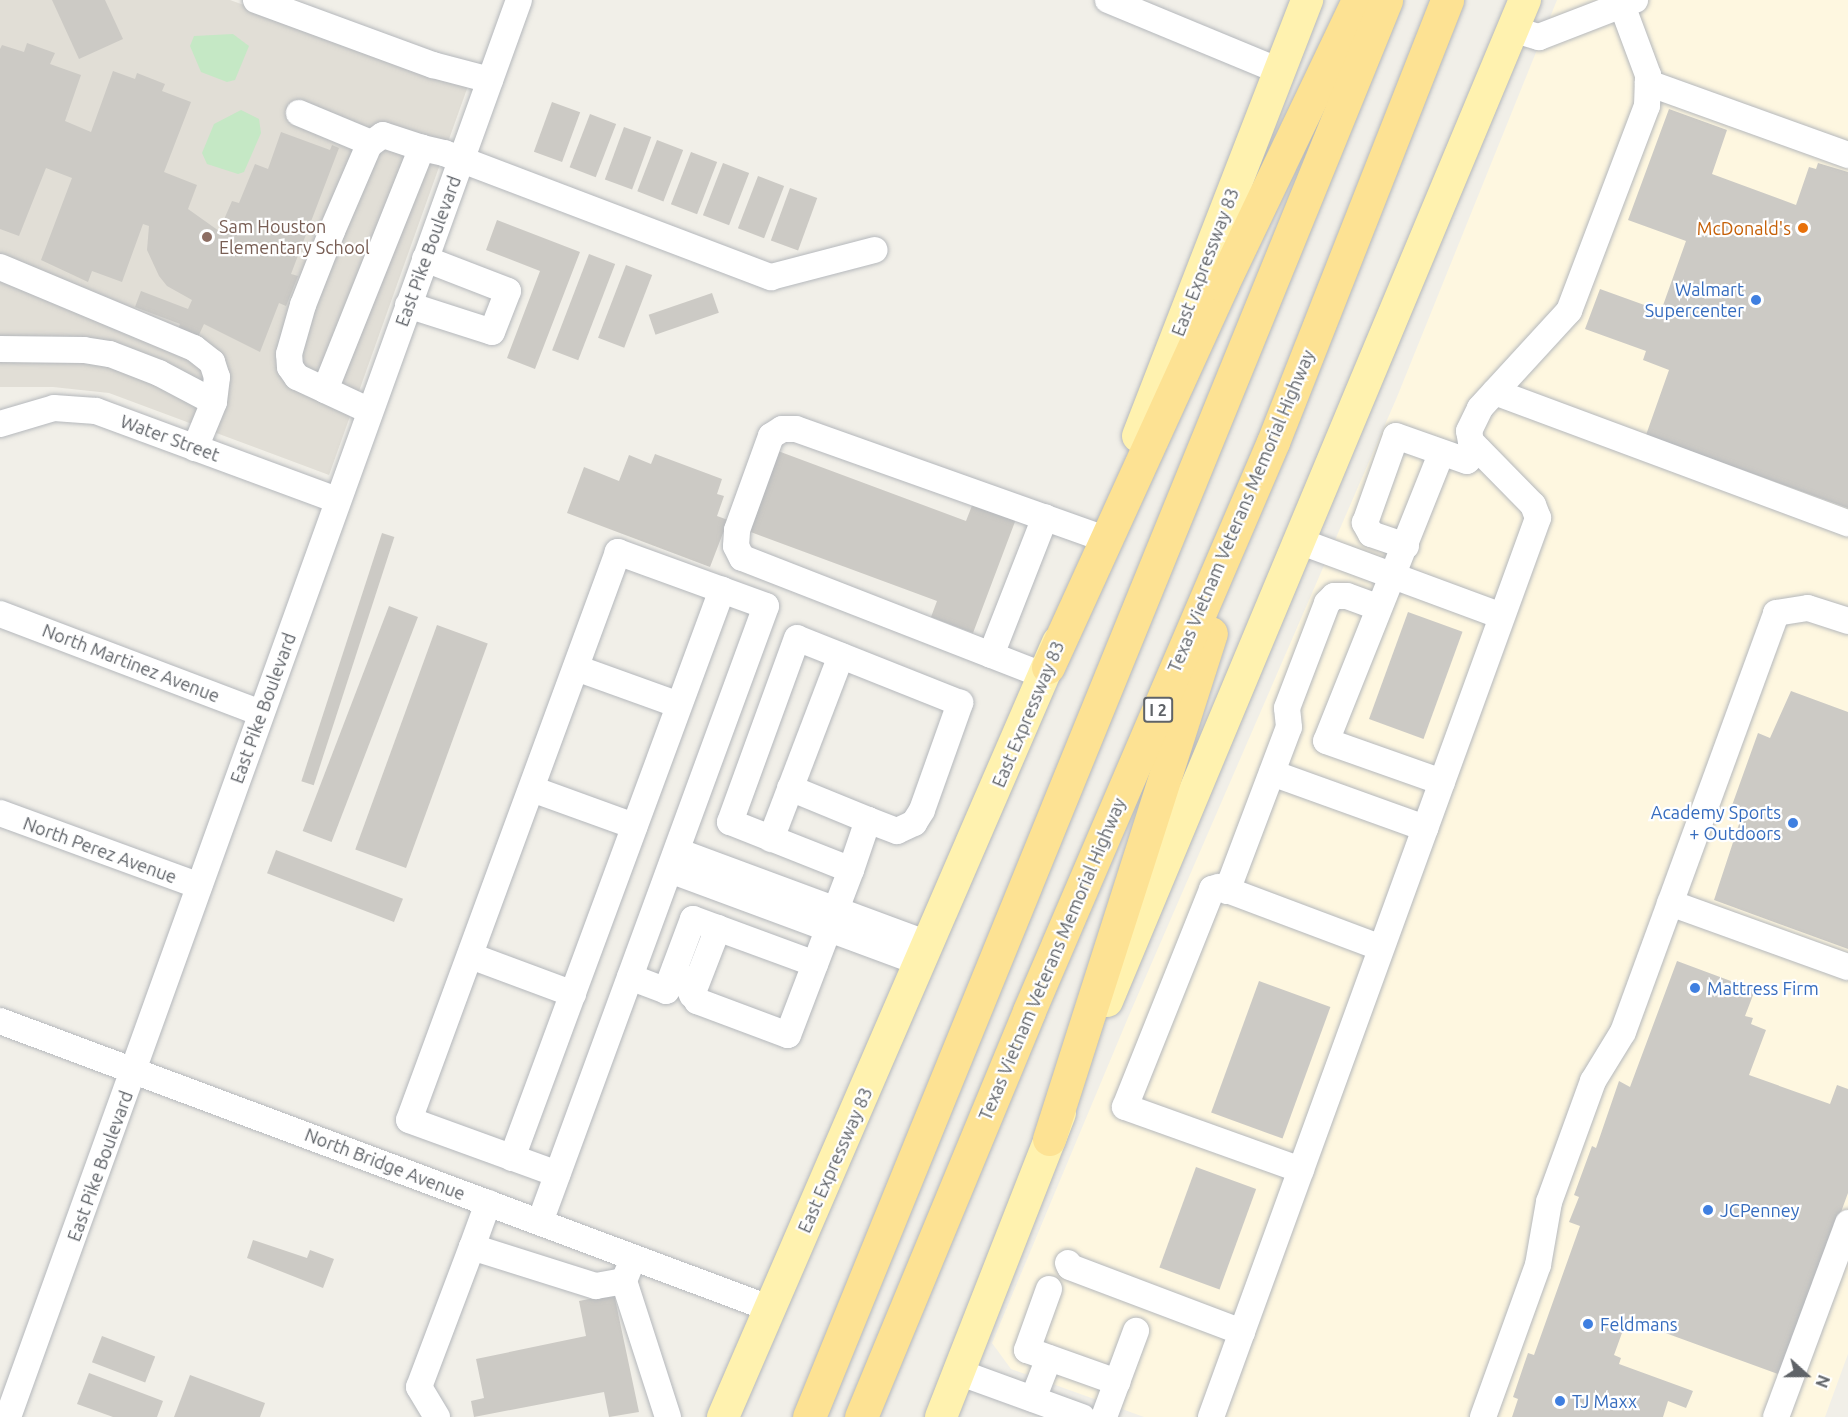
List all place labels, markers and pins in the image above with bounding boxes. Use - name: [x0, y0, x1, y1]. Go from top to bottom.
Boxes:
- place label: Sam Houston Elementary School: [219, 216, 370, 258]
- place label: McDonald's: [1697, 217, 1791, 239]
- marker: McDonald's: [1796, 221, 1810, 235]
- marker: Sam Houston Elementary School: [200, 230, 214, 244]
- place label: Walmart Supercenter: [1645, 279, 1744, 322]
- marker: Walmart Supercenter: [1749, 293, 1763, 307]
- place label: Academy Sports + Outdoors: [1651, 802, 1781, 844]
- marker: Academy Sports + Outdoors: [1786, 816, 1800, 830]
- place label: Mattress Firm: [1707, 977, 1819, 999]
- marker: Mattress Firm: [1688, 981, 1702, 995]
- place label: JCPenney: [1720, 1199, 1799, 1221]
- marker: JCPenney: [1701, 1203, 1715, 1217]
- place label: Feldmans: [1600, 1313, 1678, 1335]
- marker: Feldmans: [1581, 1317, 1595, 1331]
- place label: TJ Maxx: [1572, 1390, 1637, 1412]
- marker: TJ Maxx: [1553, 1394, 1567, 1408]

